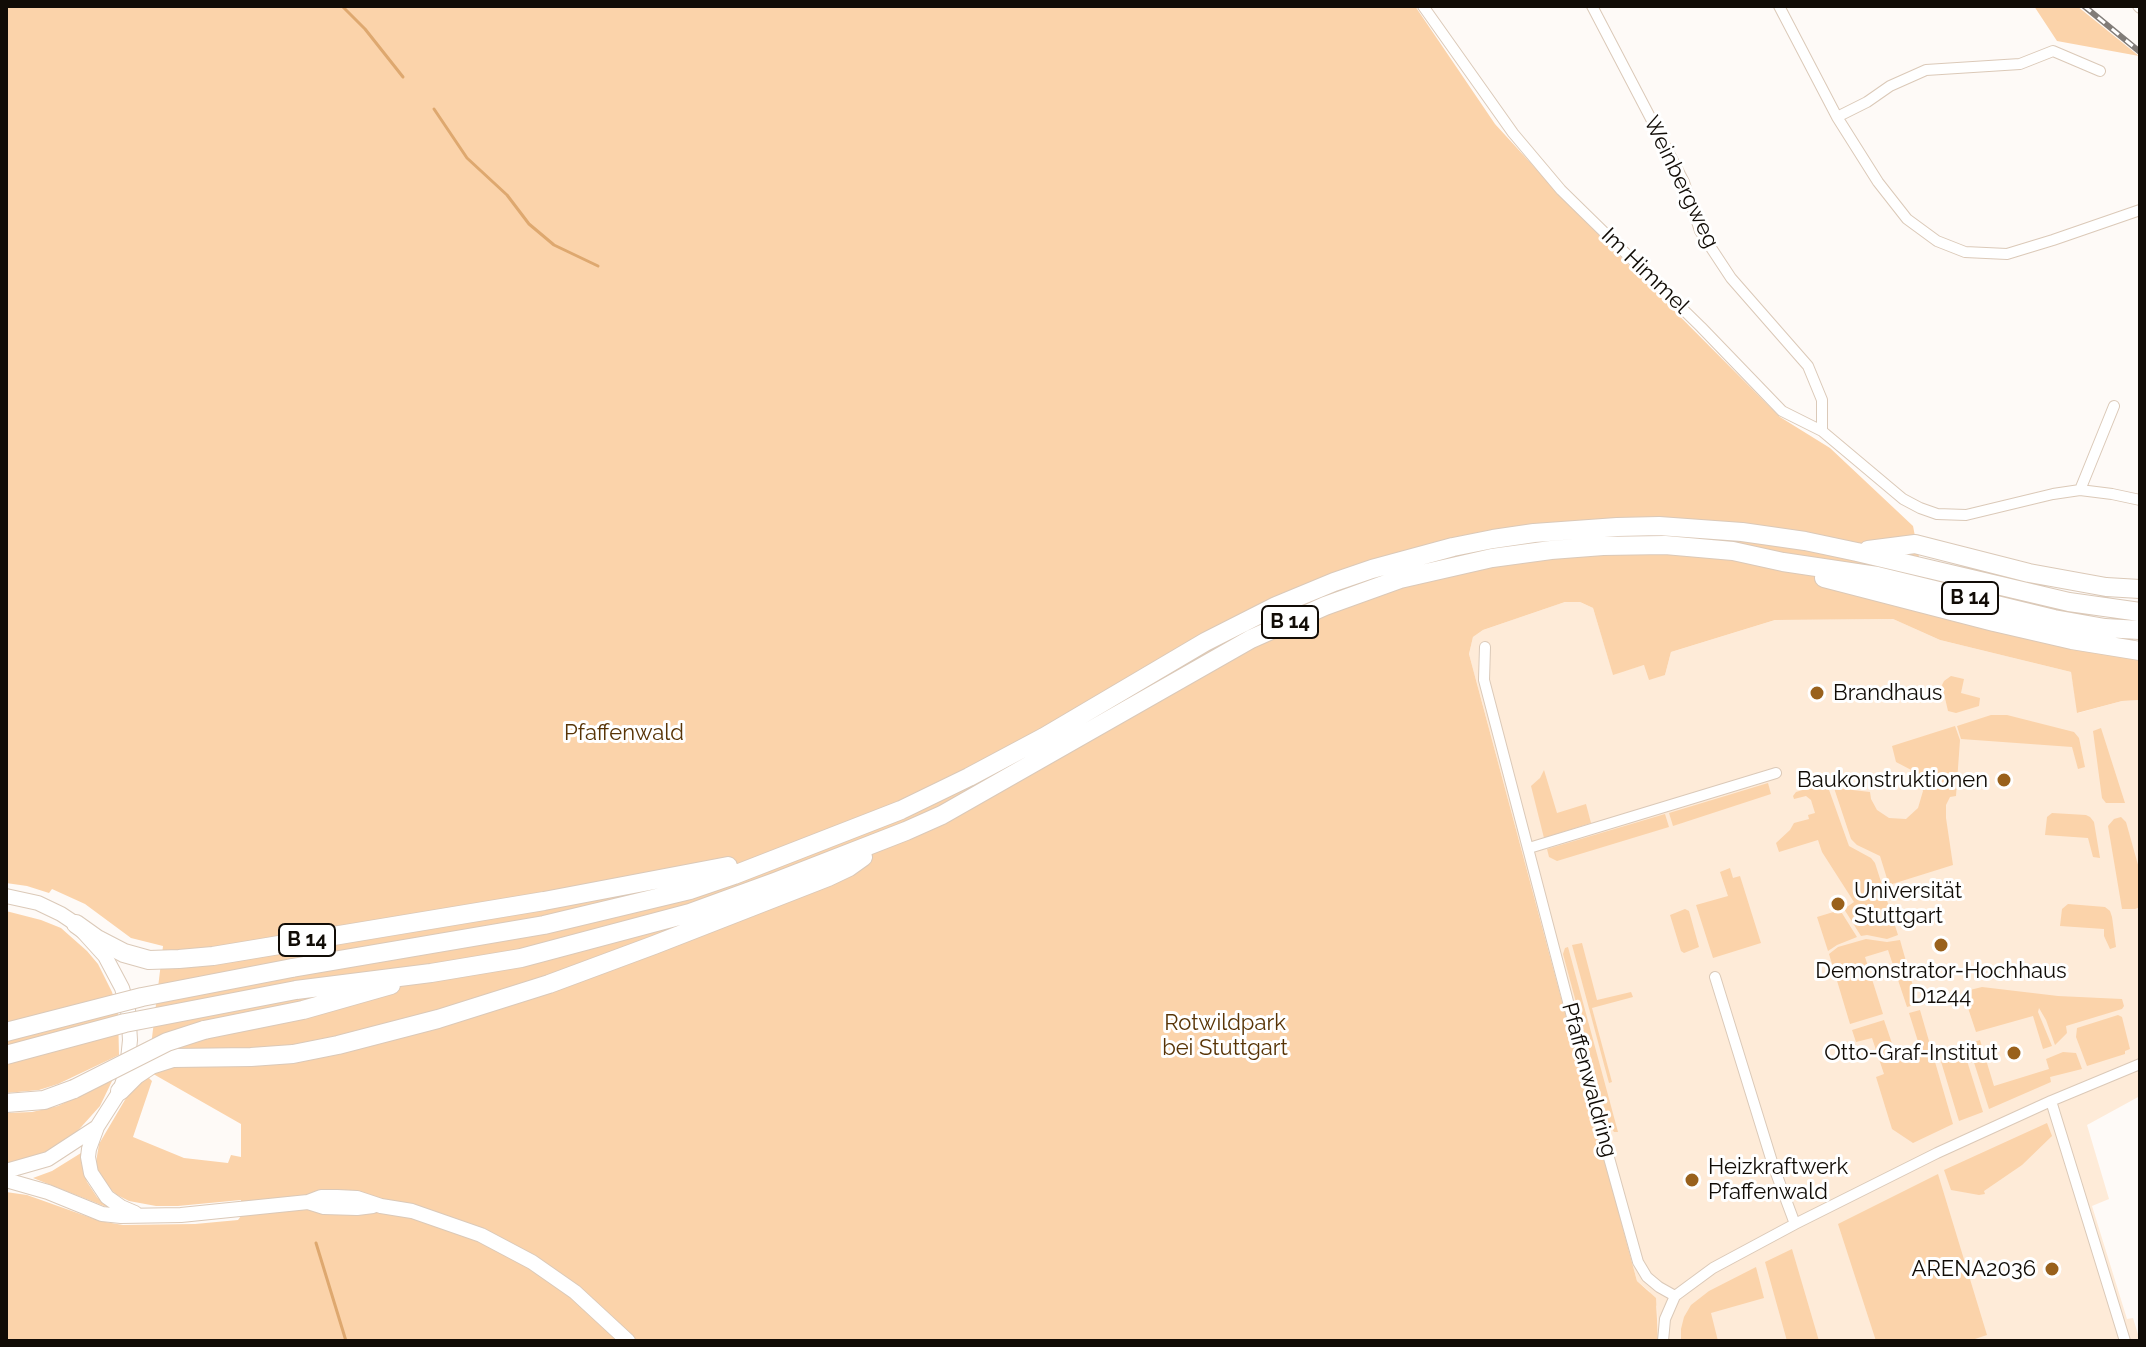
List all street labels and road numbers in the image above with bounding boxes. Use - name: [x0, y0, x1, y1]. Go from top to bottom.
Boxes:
- street label: Weinbergweg: [1638, 112, 1724, 252]
- street label: Im Himmel: [1596, 223, 1694, 319]
- road number: B 14: [1942, 582, 1998, 614]
- road number: B 14: [1262, 606, 1318, 638]
- road number: B 14: [279, 924, 335, 956]
- street label: Pfaffenwaldring: [1556, 1000, 1622, 1160]

